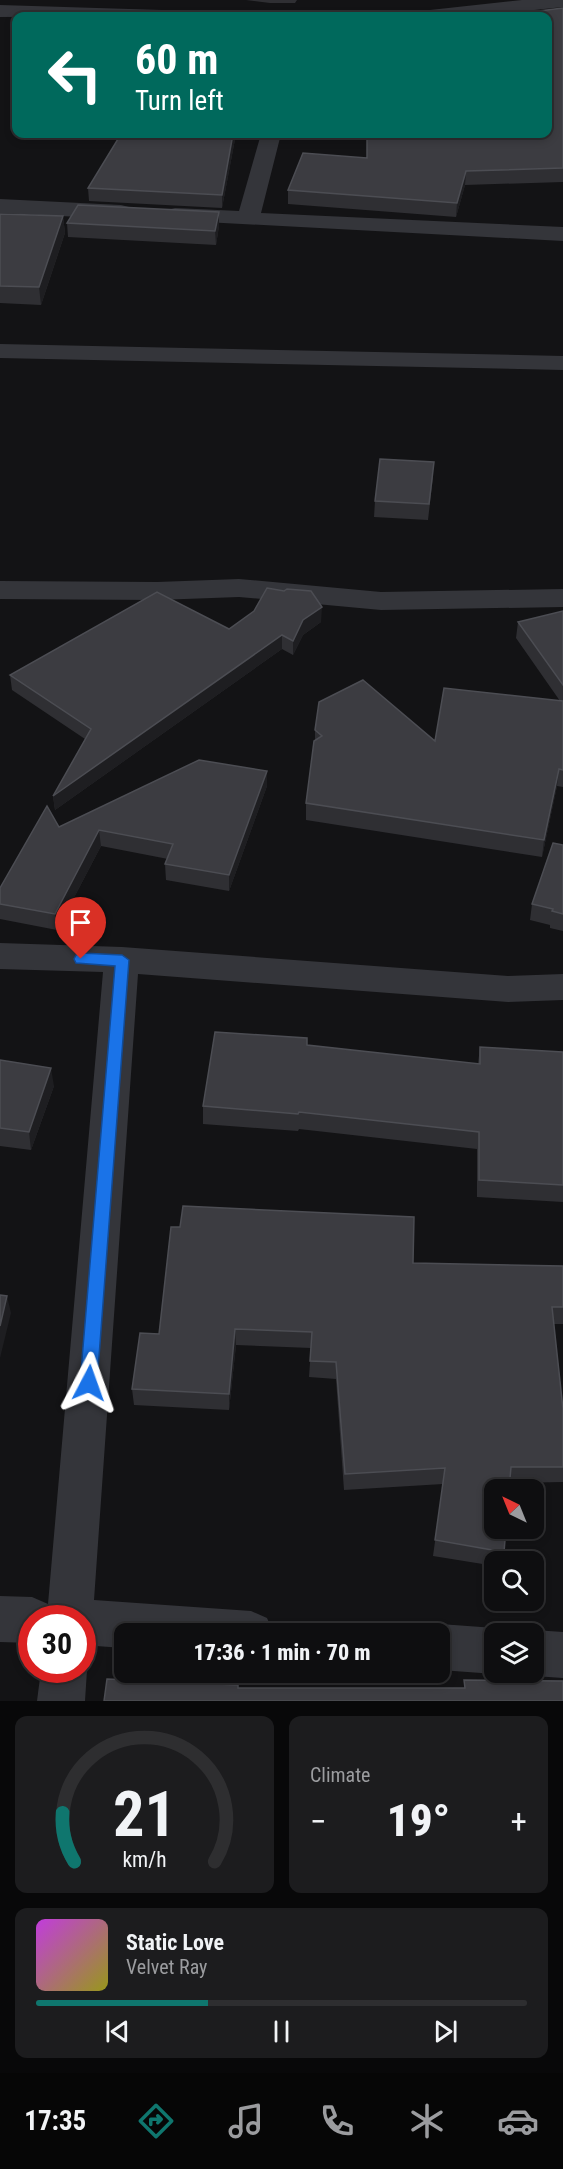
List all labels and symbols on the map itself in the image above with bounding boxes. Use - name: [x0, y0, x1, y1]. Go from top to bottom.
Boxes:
- pin: [55, 897, 106, 959]
- position arrow: [57, 1351, 121, 1415]
- north arrow: [484, 1479, 544, 1539]
- speed limit sign: 30: [18, 1605, 96, 1683]

